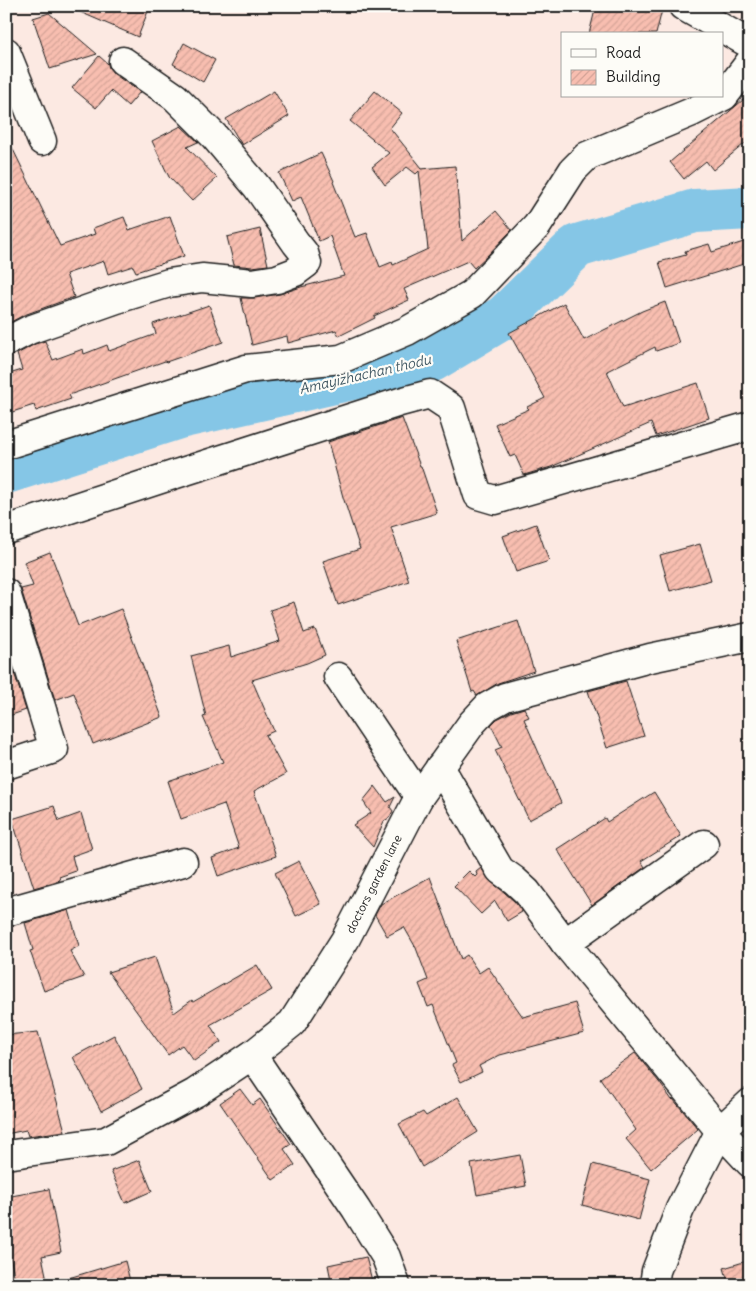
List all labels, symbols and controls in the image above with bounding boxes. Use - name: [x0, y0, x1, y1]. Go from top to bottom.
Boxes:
- legend: [561, 32, 724, 98]
- text: Road: [606, 43, 641, 62]
- text: Building: [606, 67, 661, 86]
- water label: Amayizhachan thodu: [297, 350, 433, 398]
- street label: doctors garden lane: [342, 832, 405, 935]

